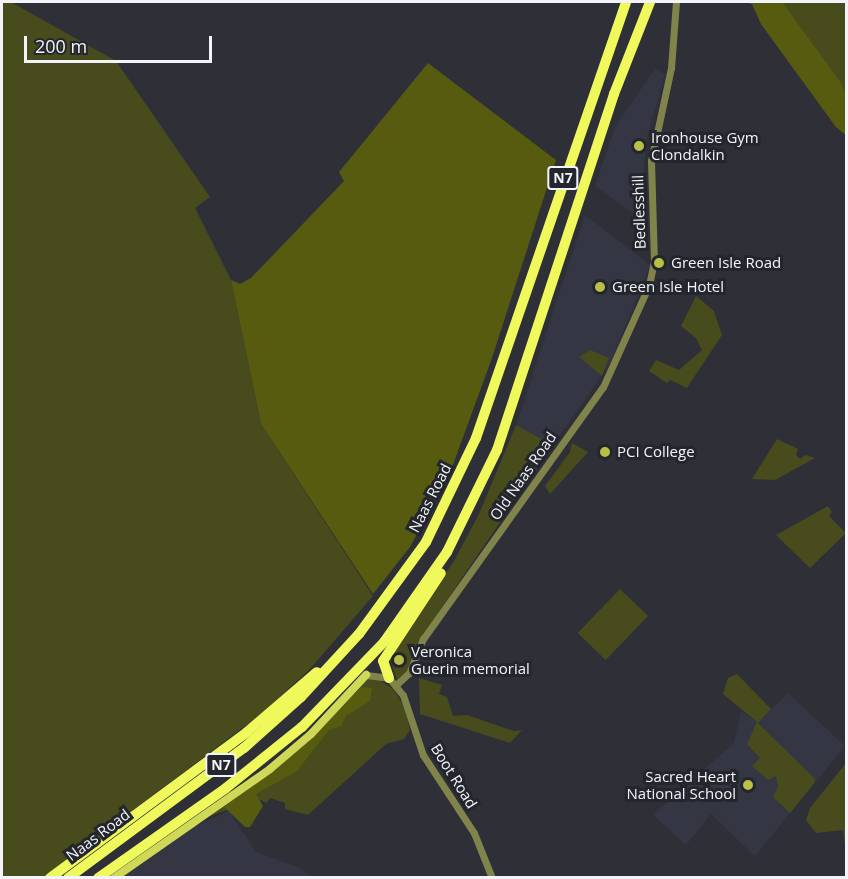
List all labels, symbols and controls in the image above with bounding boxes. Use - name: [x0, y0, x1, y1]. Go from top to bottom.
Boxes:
- scale bar: [27, 24, 214, 62]
- text: 200 m: [35, 34, 87, 58]
- place label: Ironhouse Gym Clondalkin: [651, 128, 759, 163]
- marker: Ironhouse Gym Clondalkin: [632, 139, 646, 153]
- road number: N7: [546, 167, 580, 189]
- street label: Bedlesshill: [629, 175, 649, 249]
- place label: Green Isle Road: [671, 254, 781, 272]
- marker: Green Isle Road: [652, 256, 666, 270]
- place label: Green Isle Hotel: [612, 278, 724, 296]
- marker: Green Isle Hotel: [593, 280, 607, 294]
- street label: Old Naas Road: [486, 429, 560, 523]
- place label: PCI College: [617, 443, 695, 461]
- marker: PCI College: [598, 445, 612, 459]
- street label: Naas Road: [405, 461, 455, 535]
- place label: Veronica Guerin memorial: [411, 642, 530, 677]
- marker: Veronica Guerin memorial: [392, 653, 406, 667]
- street label: Boot Road: [427, 740, 481, 812]
- road number: N7: [204, 754, 238, 776]
- place label: Sacred Heart National School: [627, 767, 736, 802]
- marker: Sacred Heart National School: [741, 778, 755, 792]
- street label: Naas Road: [63, 805, 133, 865]

